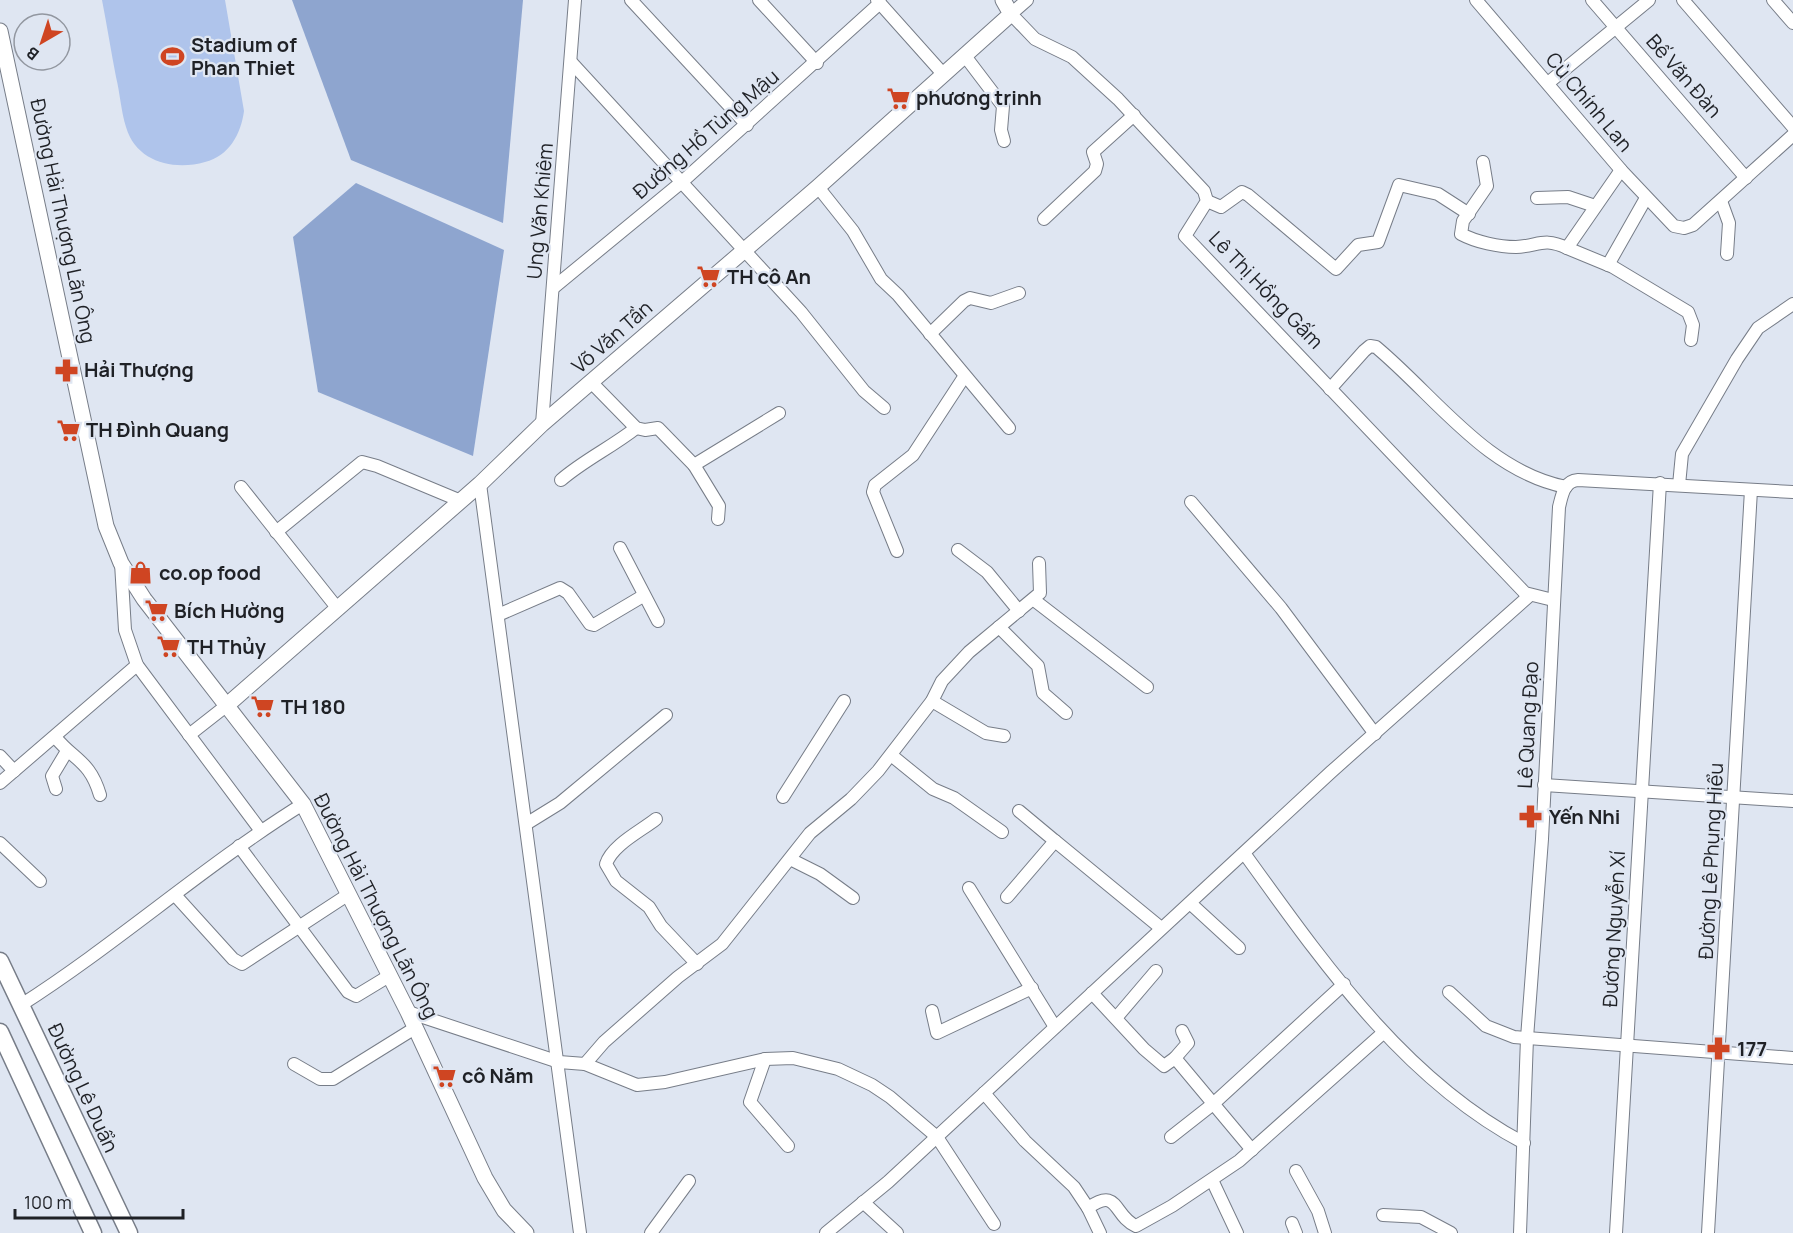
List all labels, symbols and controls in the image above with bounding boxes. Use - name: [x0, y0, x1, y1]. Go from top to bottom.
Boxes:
- north arrow: [12, 12, 72, 72]
- street label: Bế Văn Đàn: [1641, 28, 1728, 123]
- place label: Stadium of Phan Thiet: [191, 31, 297, 81]
- text: B: [22, 42, 43, 65]
- sports icon: Stadium of Phan Thiet: [160, 43, 186, 69]
- street label: Cù Chính Lan: [1540, 46, 1639, 157]
- street label: Đường Hồ Tùng Mậu: [627, 63, 784, 204]
- place label: phương trinh: [916, 84, 1042, 111]
- supermarket icon: phương trinh: [885, 85, 911, 111]
- street label: Đường Hải Thượng Lãn Ông: [24, 96, 103, 346]
- street label: Ung Văn Khiêm: [520, 142, 559, 280]
- street label: Lê Thị Hồng Gấm: [1203, 225, 1329, 354]
- place label: TH cô An: [727, 263, 811, 290]
- supermarket icon: TH cô An: [696, 264, 722, 290]
- street label: Võ Văn Tần: [566, 294, 658, 379]
- place label: Hải Thượng: [84, 356, 194, 383]
- pharmacy icon: Hải Thượng: [53, 357, 79, 383]
- place label: TH Đình Quang: [86, 416, 229, 443]
- supermarket icon: TH Đình Quang: [55, 417, 81, 443]
- place label: co.op food: [159, 559, 261, 586]
- shop icon: co.op food: [128, 560, 154, 586]
- place label: Bích Hường: [174, 597, 284, 624]
- supermarket icon: Bích Hường: [143, 598, 169, 624]
- place label: TH Thủy: [187, 633, 267, 660]
- supermarket icon: TH Thủy: [156, 634, 182, 660]
- street label: Lê Quang Đạo: [1511, 661, 1544, 789]
- place label: TH 180: [281, 693, 346, 720]
- supermarket icon: TH 180: [250, 694, 276, 720]
- street label: Đường Lê Phụng Hiểu: [1692, 762, 1729, 960]
- street label: Đường Hải Thượng Lãn Ông: [308, 789, 445, 1023]
- place label: Yến Nhi: [1549, 803, 1620, 830]
- pharmacy icon: Yến Nhi: [1518, 804, 1544, 830]
- street label: Đường Nguyễn Xí: [1596, 850, 1631, 1008]
- street label: Đường Lê Duẩn: [42, 1019, 125, 1157]
- place label: 177: [1737, 1035, 1767, 1062]
- pharmacy icon: 177: [1706, 1036, 1732, 1062]
- place label: cô Năm: [462, 1062, 533, 1089]
- supermarket icon: cô Năm: [431, 1063, 457, 1089]
- scale bar: [15, 1182, 183, 1220]
- text: 100 m: [24, 1190, 72, 1214]

